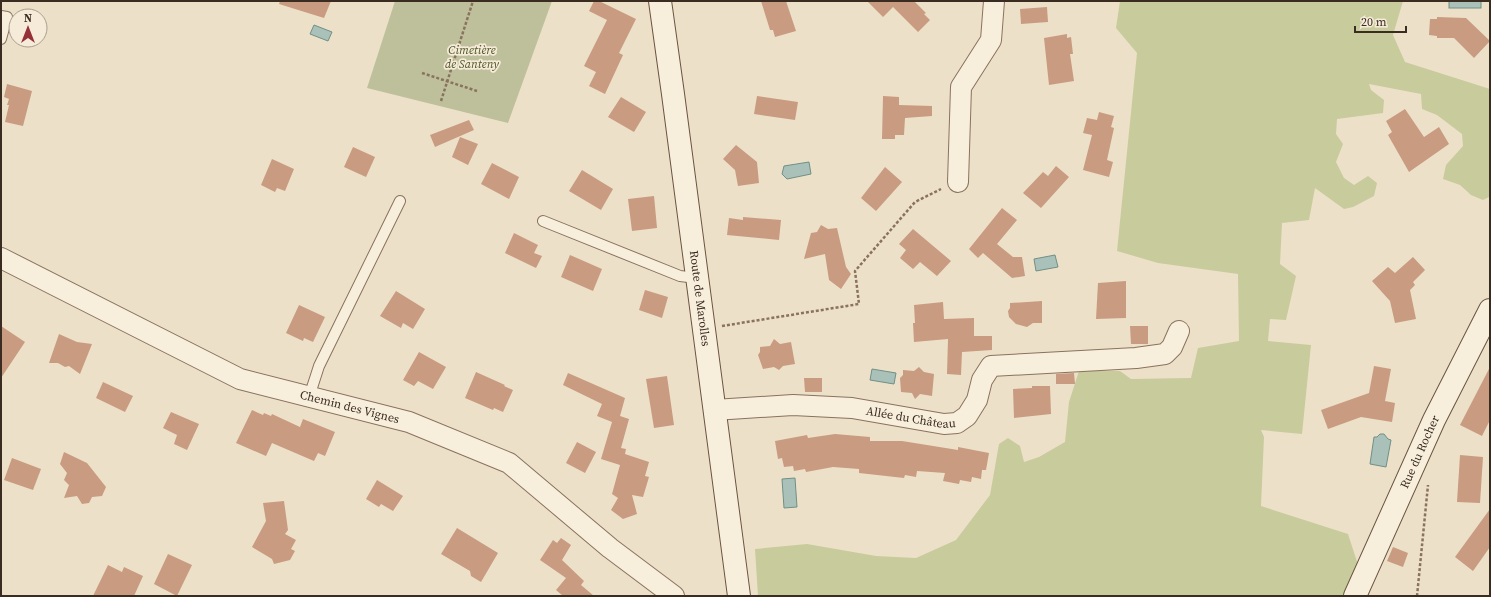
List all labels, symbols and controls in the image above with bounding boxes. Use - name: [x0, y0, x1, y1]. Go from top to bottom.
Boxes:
- north arrow: [8, 8, 48, 48]
- scale bar: [1355, 8, 1406, 34]
- text: N: [24, 11, 32, 26]
- text: 20 m: [1361, 14, 1387, 30]
- park label: Cimetière de Santeny: [445, 42, 499, 72]
- street label: Route de Marolles: [686, 250, 714, 347]
- street label: Chemin des Vignes: [298, 387, 401, 427]
- street label: Allée du Château: [865, 403, 956, 432]
- street label: Rue du Rocher: [1396, 413, 1443, 491]

